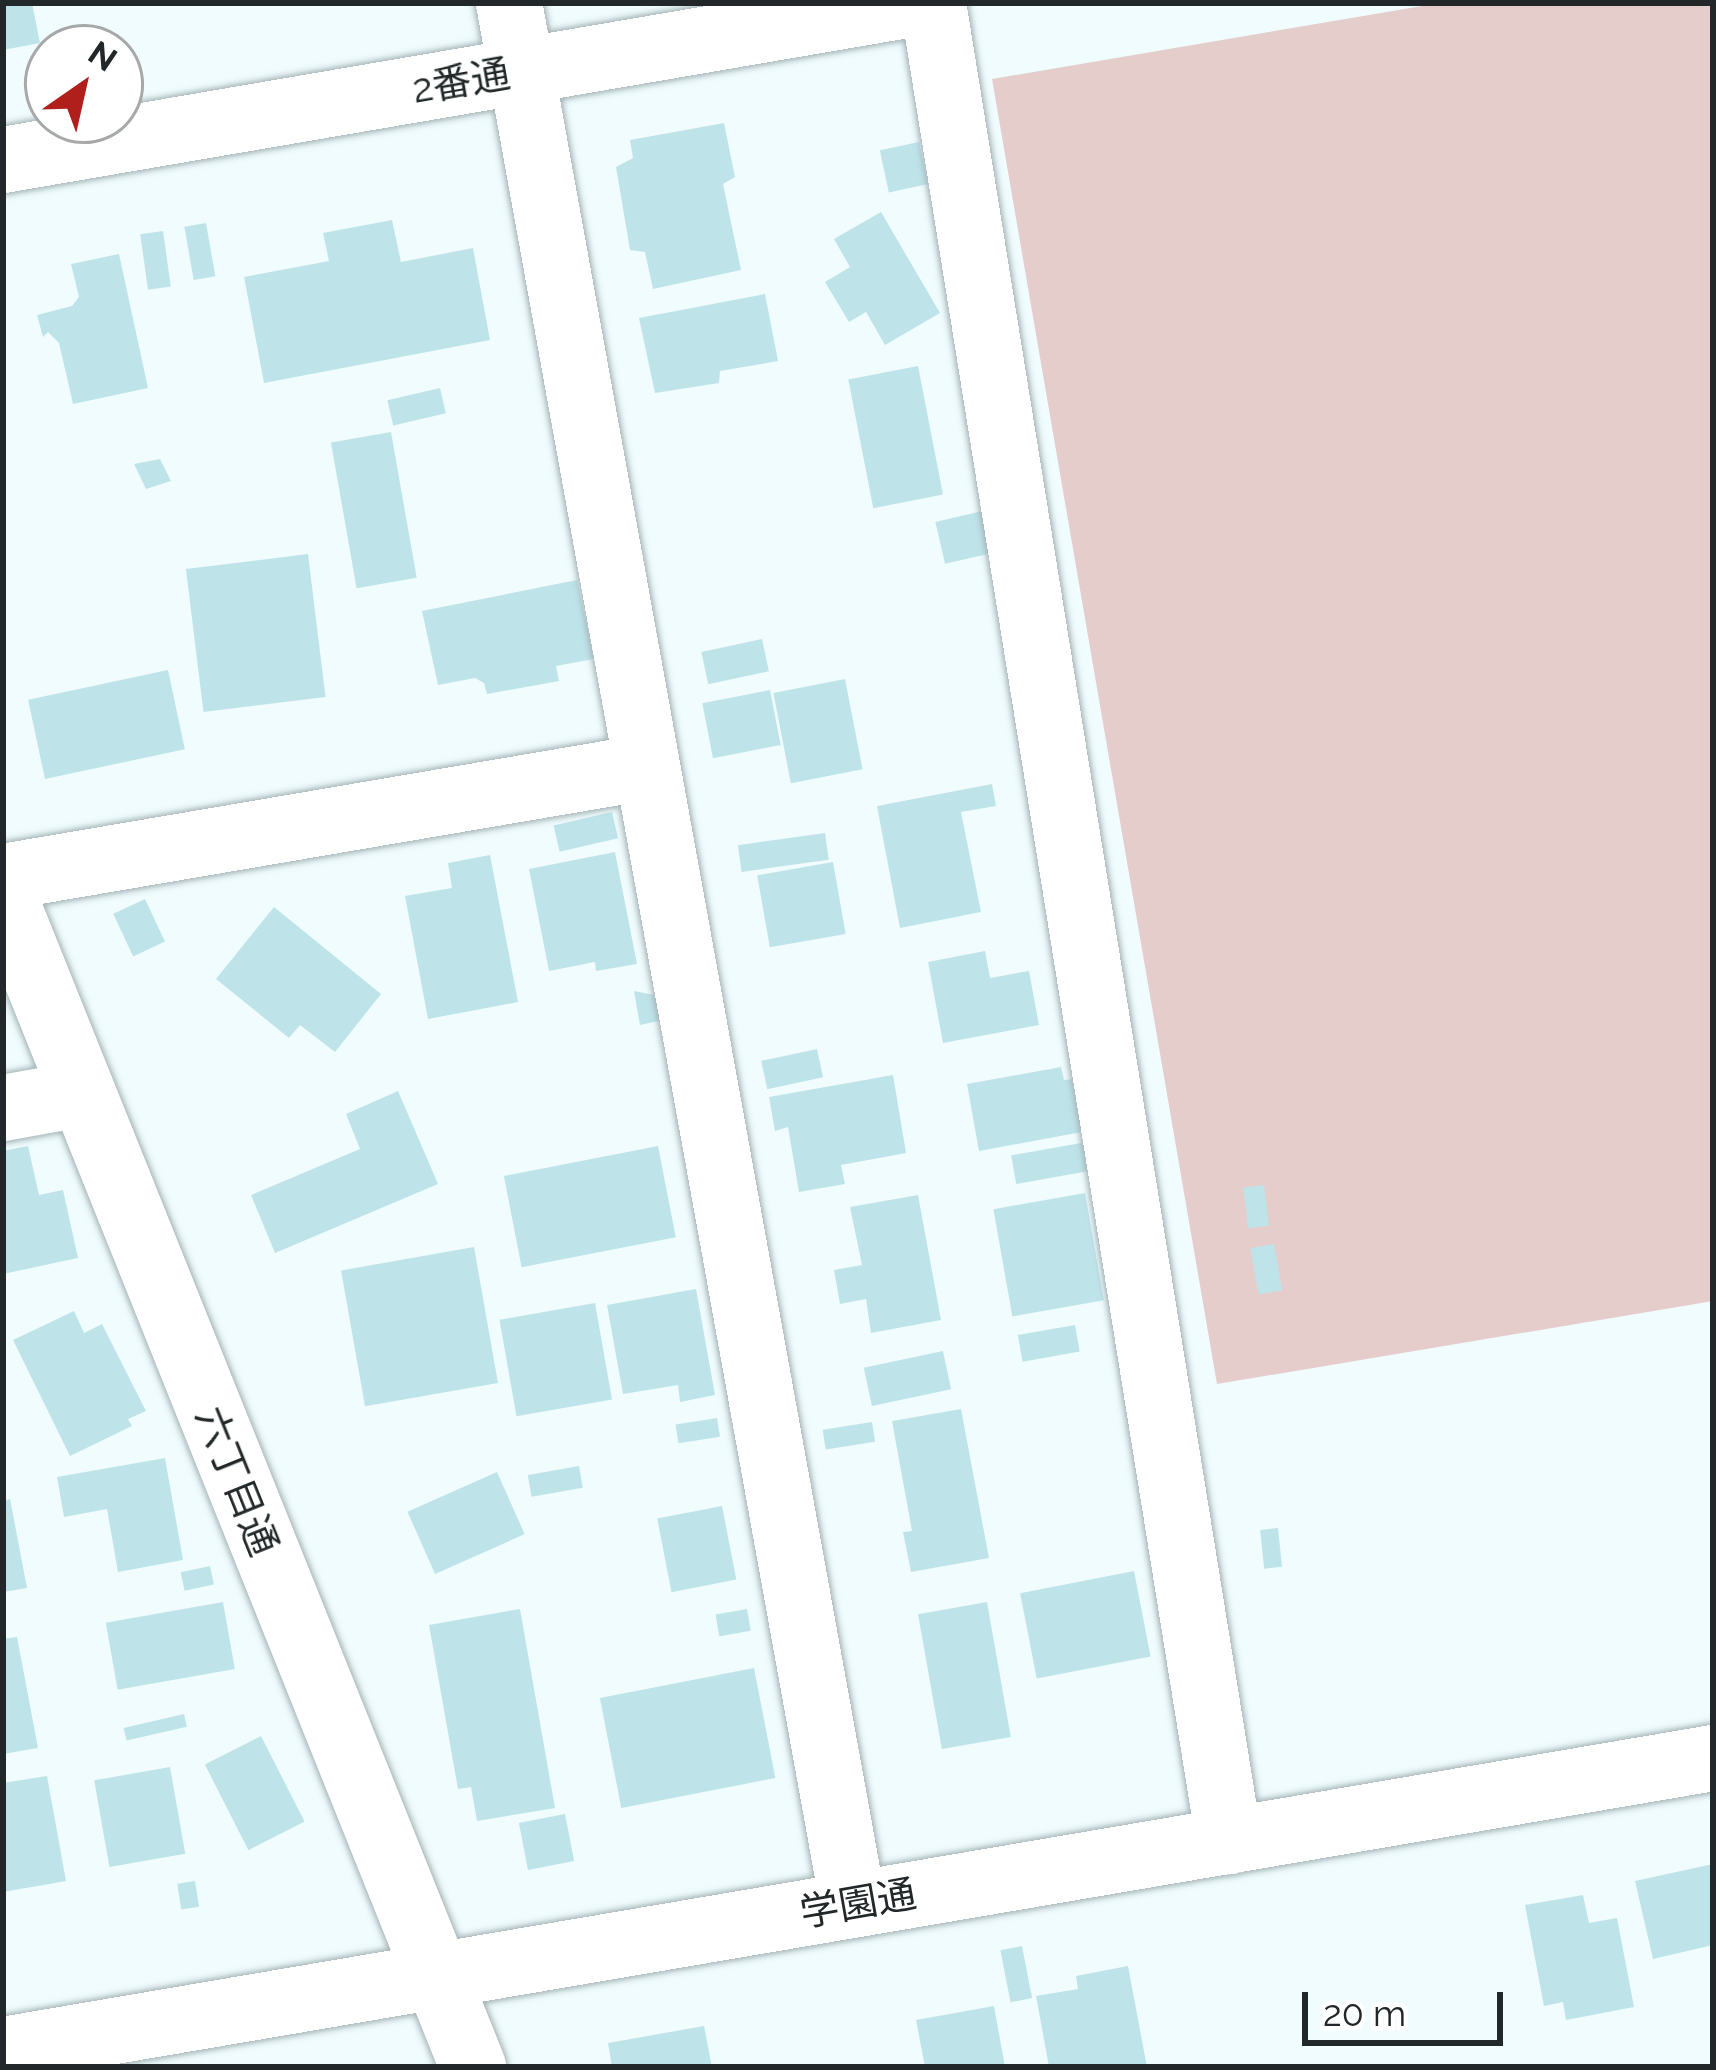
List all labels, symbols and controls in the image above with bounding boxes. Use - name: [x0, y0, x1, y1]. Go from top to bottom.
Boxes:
- north arrow: [24, 24, 144, 144]
- text: N: [81, 33, 124, 79]
- street label: 2番通: [409, 49, 513, 113]
- street label: 六丁目通: [186, 1400, 288, 1562]
- street label: 学園通: [796, 1870, 920, 1936]
- scale bar: [1308, 1968, 1509, 2042]
- text: 20 m: [1323, 1992, 1406, 2034]

